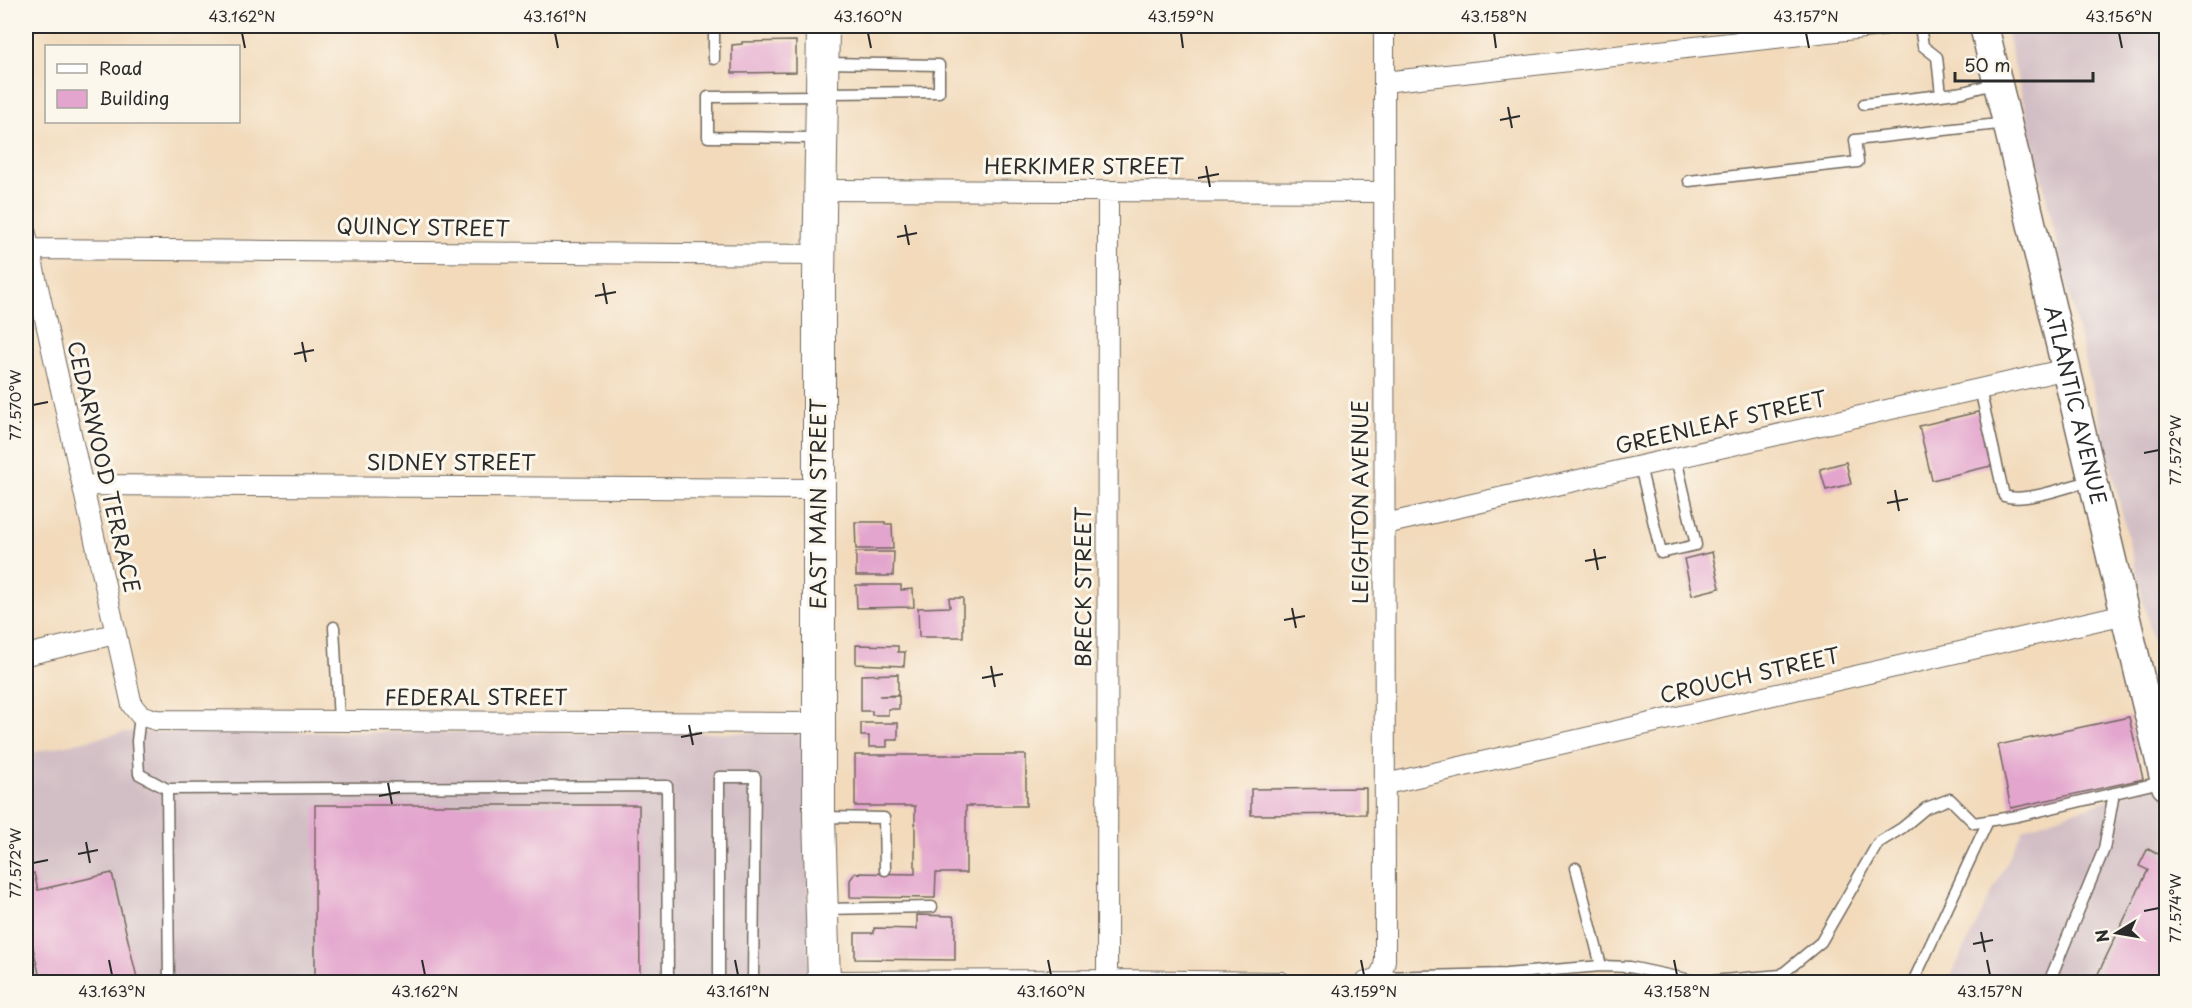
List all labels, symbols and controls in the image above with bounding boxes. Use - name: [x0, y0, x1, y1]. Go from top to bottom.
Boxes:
- text: 43.162°N: [209, 4, 275, 27]
- text: 43.161°N: [523, 4, 587, 27]
- text: 43.160°N: [834, 4, 902, 27]
- text: 43.159°N: [1148, 4, 1214, 27]
- text: 43.158°N: [1461, 4, 1527, 27]
- text: 43.157°N: [1773, 4, 1839, 27]
- text: 43.156°N: [2086, 4, 2152, 27]
- legend: [45, 45, 240, 123]
- scale bar: [1955, 45, 2093, 83]
- text: 50 m: [1964, 51, 2011, 78]
- text: Road: [99, 54, 143, 81]
- text: Building: [99, 84, 169, 111]
- street label: HERKIMER STREET: [984, 149, 1185, 181]
- street label: QUINCY STREET: [336, 208, 511, 244]
- street label: ATLANTIC AVENUE: [2037, 302, 2116, 508]
- street label: CEDARWOOD TERRACE: [60, 337, 150, 596]
- text: 77.570°W: [3, 369, 26, 440]
- street label: GREENLEAF STREET: [1612, 381, 1830, 461]
- street label: EAST MAIN STREET: [801, 398, 833, 610]
- street label: LEIGHTON AVENUE: [1343, 400, 1375, 604]
- text: 77.572°W: [2163, 414, 2186, 485]
- street label: SIDNEY STREET: [366, 445, 536, 477]
- street label: BRECK STREET: [1066, 506, 1098, 667]
- street label: CROUCH STREET: [1656, 638, 1843, 710]
- street label: FEDERAL STREET: [385, 680, 568, 712]
- text: 77.572°W: [3, 827, 26, 898]
- text: 77.574°W: [2163, 873, 2186, 943]
- north arrow: [2087, 903, 2147, 963]
- text: N: [2088, 928, 2114, 945]
- text: 43.163°N: [78, 979, 146, 1002]
- text: 43.162°N: [392, 979, 458, 1002]
- text: 43.161°N: [706, 979, 770, 1002]
- text: 43.160°N: [1017, 979, 1085, 1002]
- text: 43.159°N: [1331, 979, 1397, 1002]
- text: 43.158°N: [1644, 979, 1710, 1002]
- text: 43.157°N: [1957, 979, 2023, 1002]

